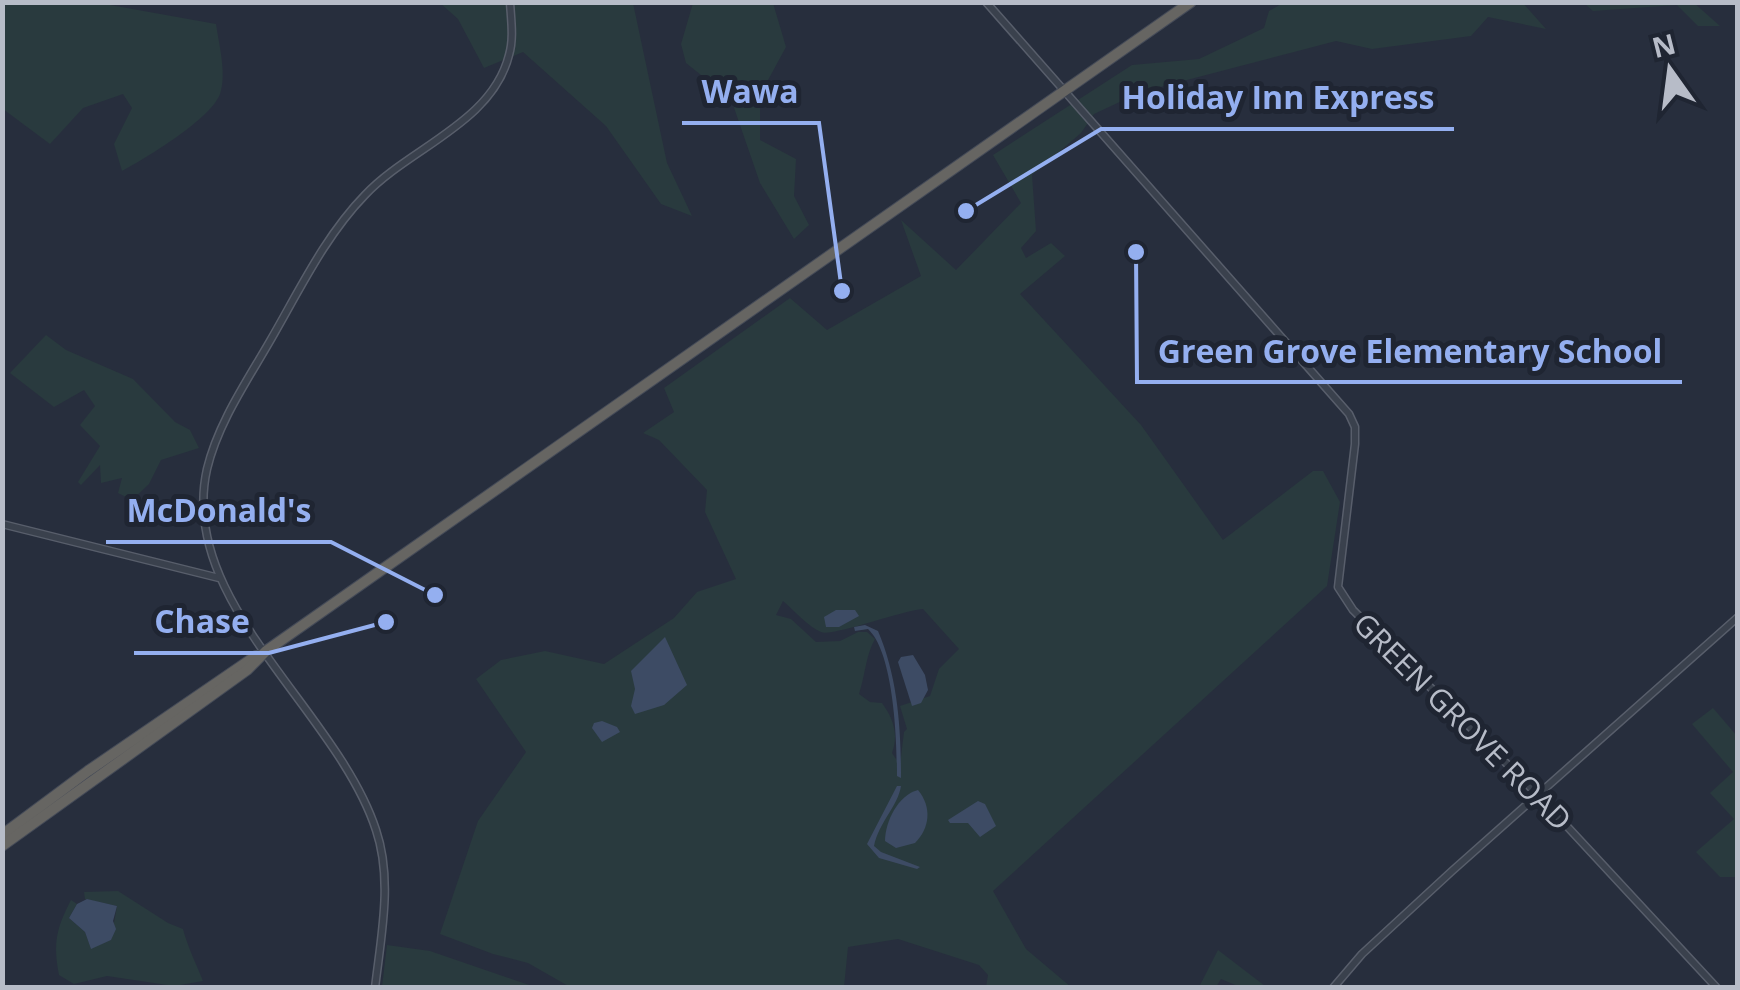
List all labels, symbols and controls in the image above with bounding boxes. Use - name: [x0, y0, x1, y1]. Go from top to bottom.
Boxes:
- north arrow: [1620, 20, 1720, 120]
- text: N: [1648, 24, 1679, 66]
- callout: Wawa: [682, 61, 819, 123]
- callout: Holiday Inn Express: [1101, 67, 1454, 129]
- text: Wawa: [702, 69, 798, 112]
- text: Holiday Inn Express: [1122, 75, 1434, 118]
- callout: Green Grove Elementary School: [1137, 320, 1682, 382]
- text: Green Grove Elementary School: [1158, 329, 1662, 372]
- callout: McDonald's: [106, 480, 331, 542]
- text: McDonald's: [127, 488, 311, 531]
- callout: Chase: [134, 591, 269, 653]
- text: Chase: [154, 599, 250, 642]
- street label: GREEN GROVE ROAD: [1345, 603, 1581, 839]

